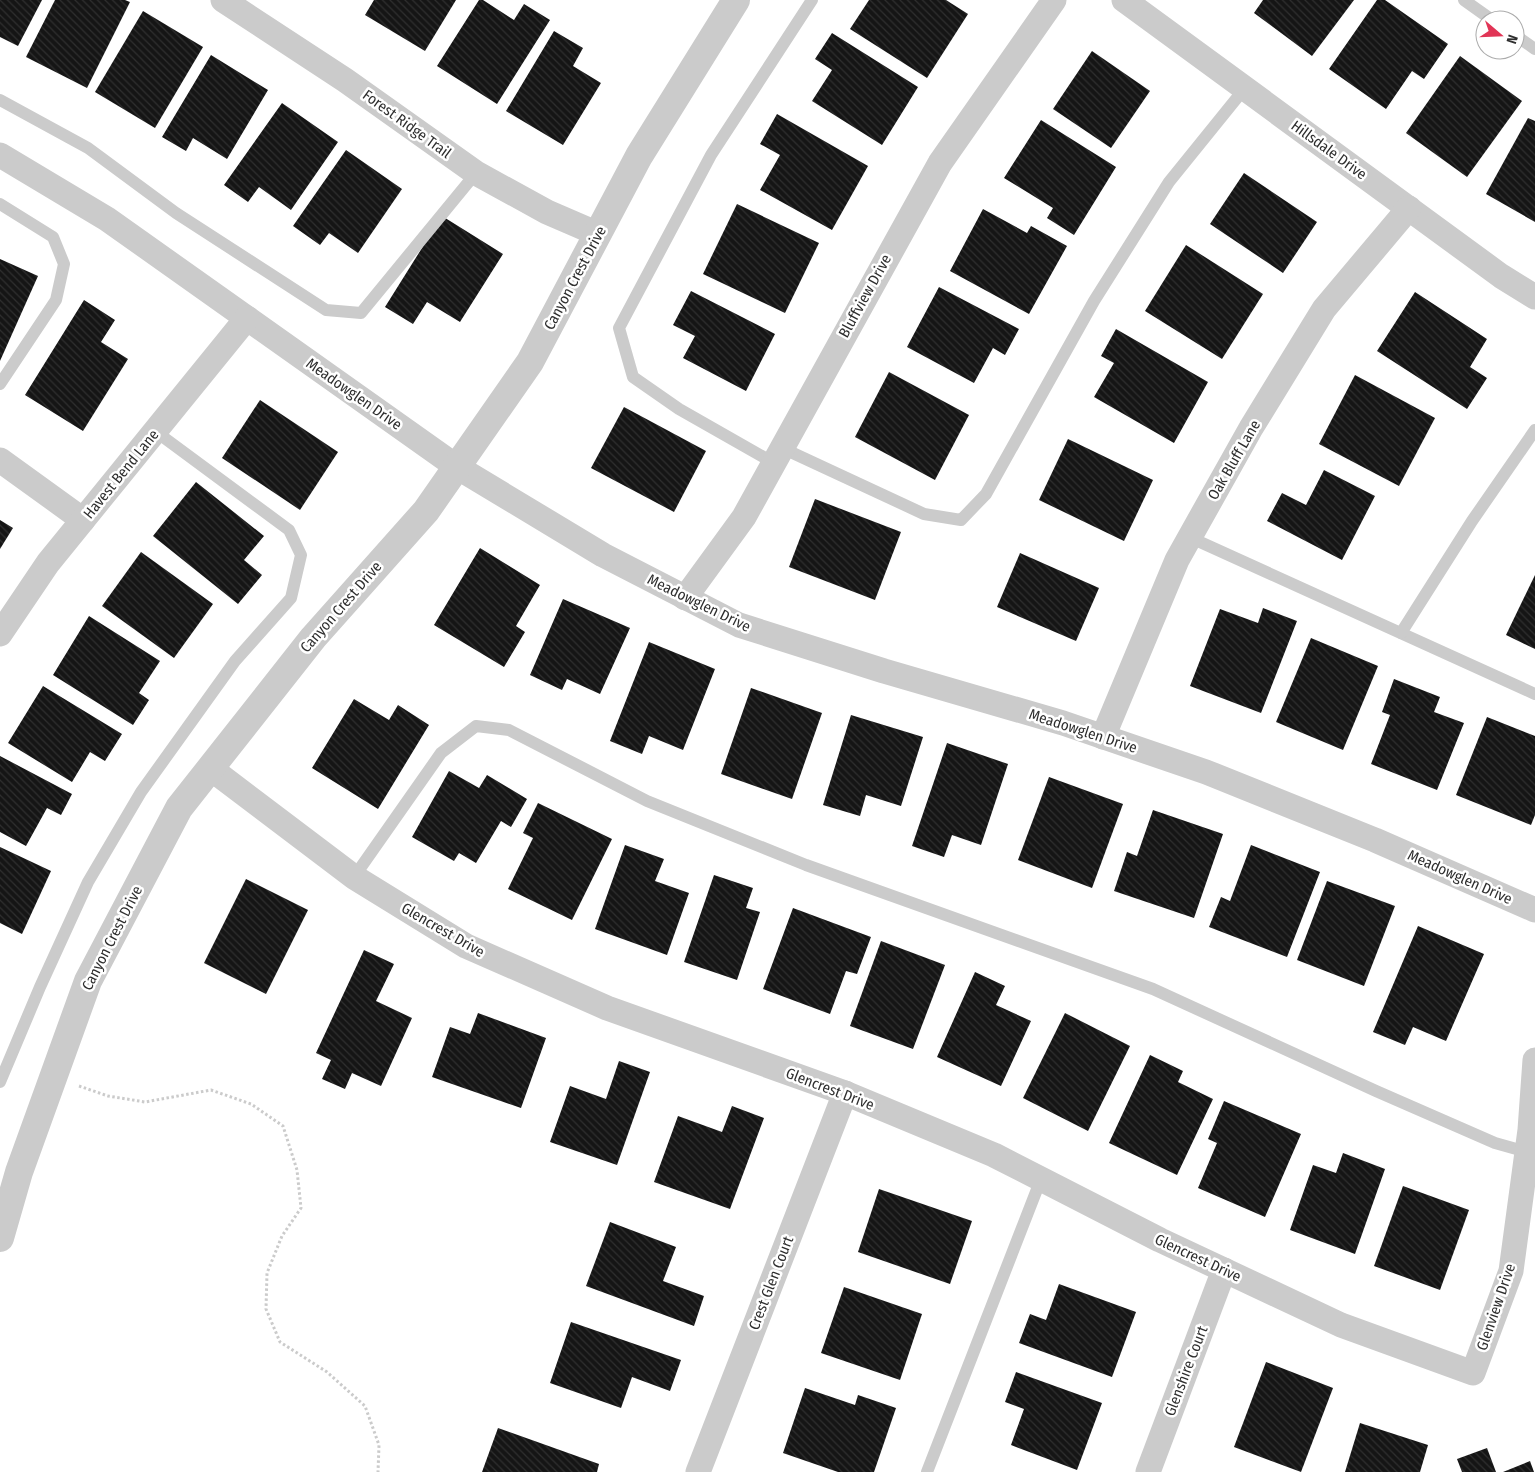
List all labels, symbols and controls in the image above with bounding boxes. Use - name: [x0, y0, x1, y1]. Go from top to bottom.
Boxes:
- north arrow: [1475, 10, 1525, 60]
- text: N: [1502, 32, 1521, 46]
- street label: Forest Ridge Trail: [359, 86, 455, 162]
- street label: Hillsdale Drive: [1288, 117, 1370, 183]
- street label: Canyon Crest Drive: [540, 223, 610, 333]
- street label: Bluffview Drive: [835, 251, 895, 341]
- street label: Meadowglen Drive: [303, 354, 405, 434]
- street label: Oak Bluff Lane: [1204, 417, 1264, 503]
- street label: Havest Bend Lane: [80, 426, 162, 522]
- street label: Canyon Crest Drive: [297, 558, 385, 656]
- street label: Meadowglen Drive: [644, 570, 754, 636]
- street label: Meadowglen Drive: [1027, 705, 1139, 757]
- street label: Meadowglen Drive: [1405, 846, 1515, 908]
- street label: Canyon Crest Drive: [78, 883, 146, 993]
- street label: Glencrest Drive: [398, 899, 488, 961]
- street label: Glencrest Drive: [783, 1064, 877, 1114]
- street label: Glencrest Drive: [1152, 1230, 1244, 1286]
- street label: Crest Glen Court: [745, 1233, 797, 1332]
- street label: Glenview Drive: [1473, 1261, 1519, 1353]
- street label: Glenshire Court: [1161, 1323, 1211, 1418]

